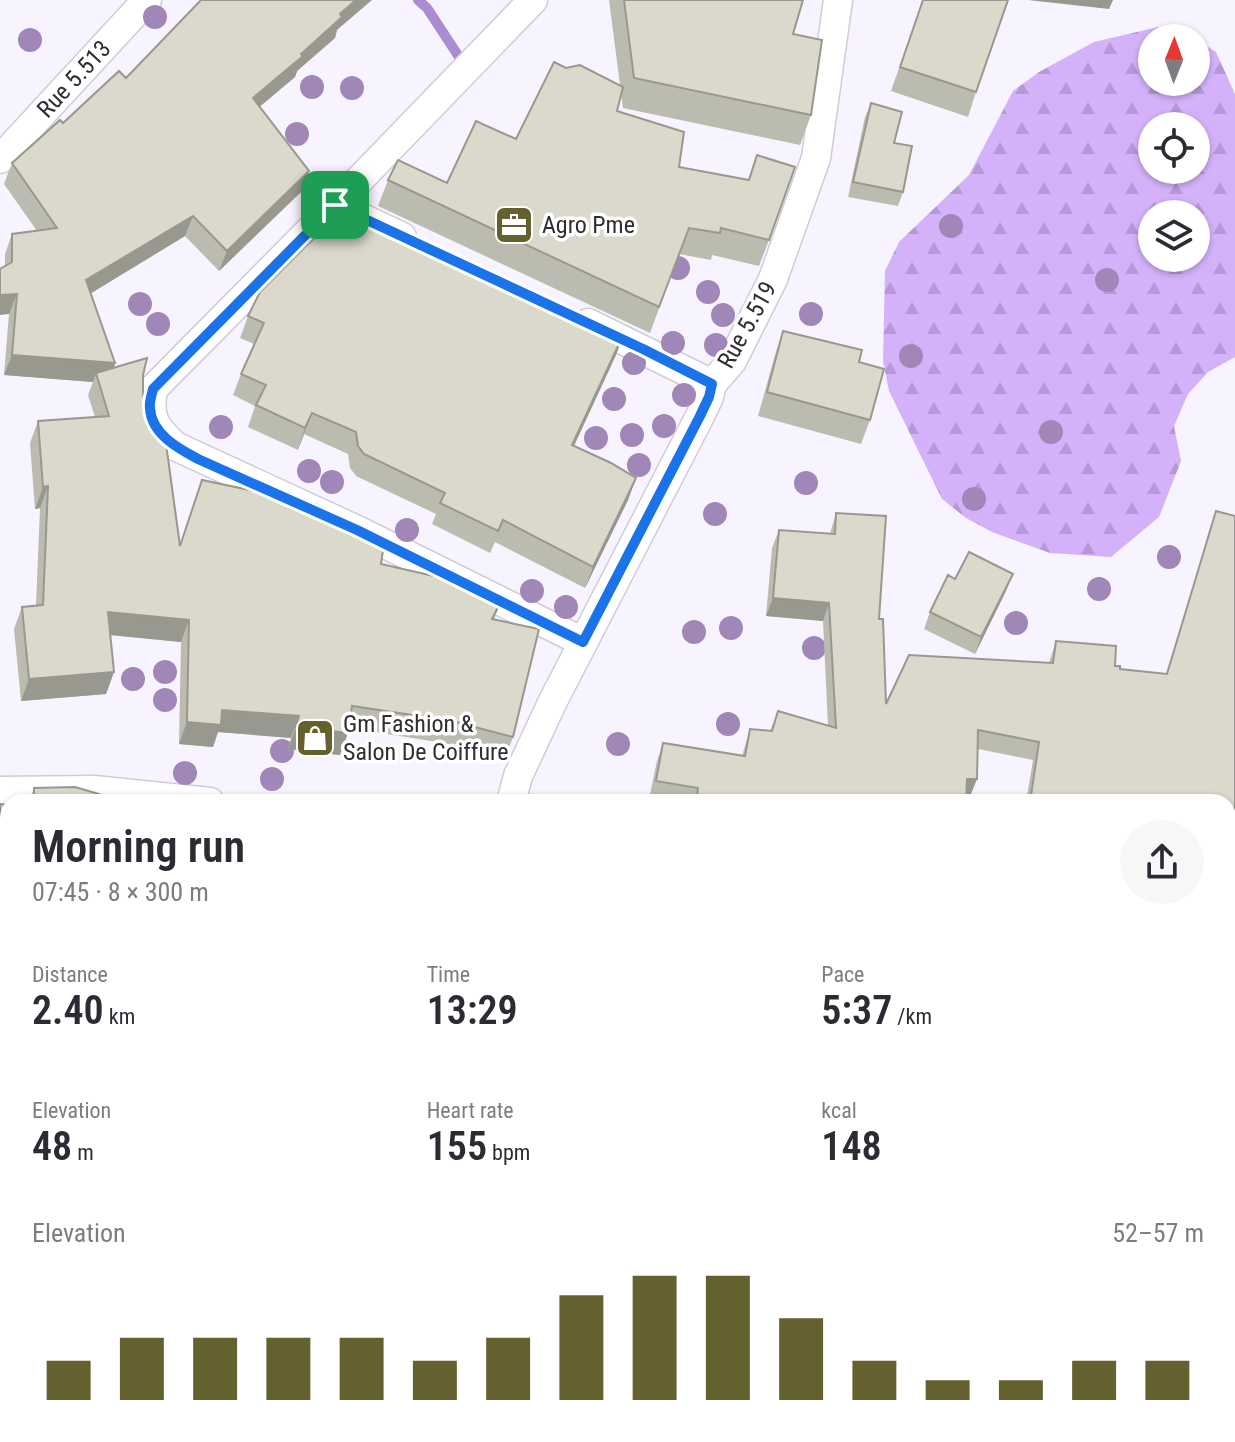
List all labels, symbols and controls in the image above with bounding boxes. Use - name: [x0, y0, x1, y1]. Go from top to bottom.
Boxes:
- north arrow: [1138, 24, 1210, 96]
- map controls: [1138, 24, 1210, 272]
- street label: Rue 5.513: [31, 35, 117, 123]
- button: locate: [1138, 112, 1210, 184]
- pin: [301, 171, 369, 239]
- icon: arrive: [313, 183, 357, 227]
- button: layers: [1138, 200, 1210, 272]
- office icon: Agro Pme: [493, 204, 535, 246]
- place label: Agro Pme: [542, 211, 635, 239]
- street label: Rue 5.519: [712, 277, 782, 373]
- place label: Gm Fashion & Salon De Coiffure: [343, 710, 508, 766]
- shop icon: Gm Fashion & Salon De Coiffure: [294, 717, 336, 759]
- button: share: [1120, 820, 1204, 904]
- text: Morning run: [32, 821, 245, 873]
- text: 07:45 · 8 × 300 m: [32, 877, 209, 907]
- text: Distance: [32, 962, 108, 987]
- text: Time: [427, 962, 470, 987]
- text: Pace: [821, 962, 864, 987]
- text: 2.40: [32, 987, 104, 1034]
- text: 13:29: [427, 987, 518, 1034]
- text: 5:37: [821, 987, 892, 1034]
- text: km: [104, 1004, 135, 1029]
- text: /km: [892, 1004, 932, 1029]
- text: Elevation: [32, 1098, 111, 1123]
- text: Heart rate: [427, 1098, 514, 1123]
- text: kcal: [821, 1098, 857, 1123]
- text: 48: [32, 1123, 72, 1170]
- text: 155: [427, 1123, 487, 1170]
- text: 148: [821, 1123, 882, 1170]
- text: m: [72, 1140, 94, 1165]
- text: bpm: [487, 1140, 530, 1165]
- text: Elevation: [32, 1218, 126, 1248]
- text: 52–57 m: [1112, 1218, 1204, 1248]

